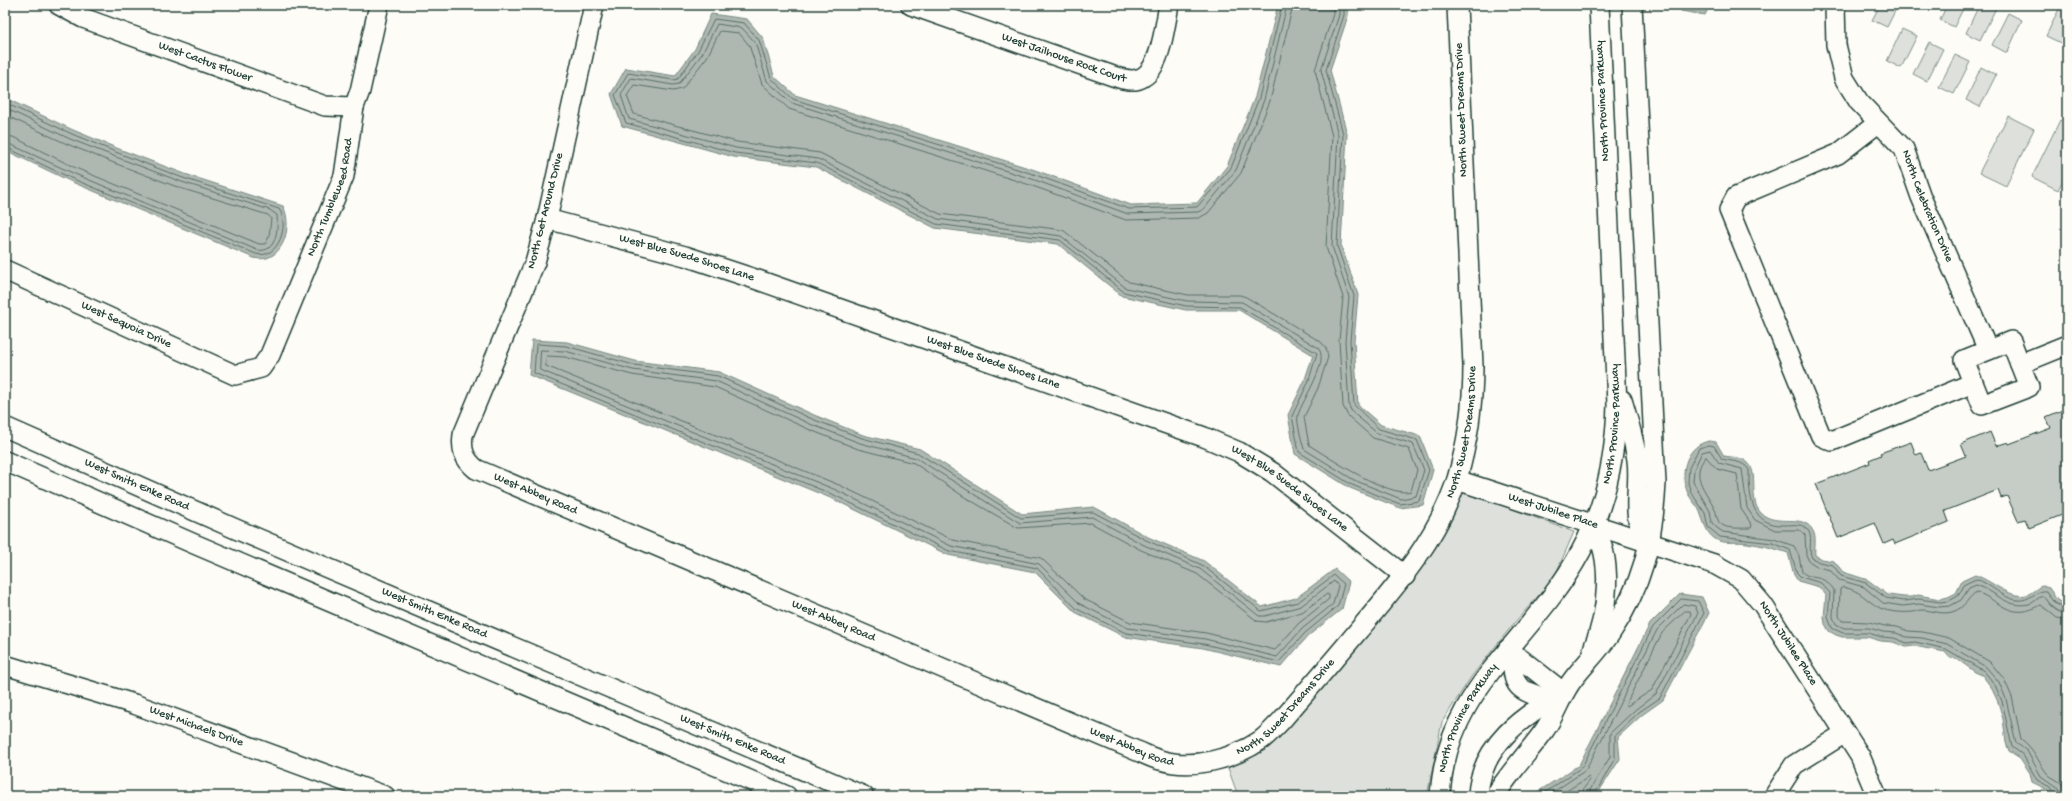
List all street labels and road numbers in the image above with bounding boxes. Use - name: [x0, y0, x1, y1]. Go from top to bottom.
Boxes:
- street label: West Jailhouse Rock Court: [1000, 30, 1128, 87]
- street label: West Cactus Flower: [156, 39, 255, 86]
- street label: North Province Parkway: [1593, 40, 1613, 162]
- street label: North Sweet Dreams Drive: [1453, 42, 1471, 177]
- street label: North Tumbleweed Road: [305, 137, 357, 259]
- street label: North Celebration Drive: [1898, 148, 1956, 265]
- street label: North Get Around Drive: [525, 151, 567, 270]
- street label: West Blue Suede Shoes Lane: [617, 232, 757, 285]
- street label: West Sequoia Drive: [79, 299, 174, 352]
- street label: West Blue Suede Shoes Lane: [925, 333, 1062, 393]
- street label: North Province Parkway: [1600, 363, 1624, 486]
- street label: North Sweet Dreams Drive: [1444, 365, 1480, 500]
- street label: West Blue Suede Shoes Lane: [1229, 443, 1351, 536]
- street label: West Smith Enke Road: [82, 456, 192, 515]
- street label: West Abbey Road: [491, 470, 580, 519]
- street label: West Jubilee Place: [1506, 490, 1600, 533]
- street label: West Smith Enke Road: [379, 585, 490, 642]
- street label: West Abbey Road: [789, 597, 878, 646]
- street label: North Jubilee Place: [1755, 599, 1820, 689]
- street label: North Sweet Dreams Drive: [1234, 655, 1339, 759]
- street label: North Province Parkway: [1436, 661, 1501, 774]
- street label: West Michaels Drive: [147, 703, 246, 751]
- street label: West Smith Enke Road: [678, 712, 788, 769]
- street label: West Abbey Road: [1087, 725, 1176, 770]

